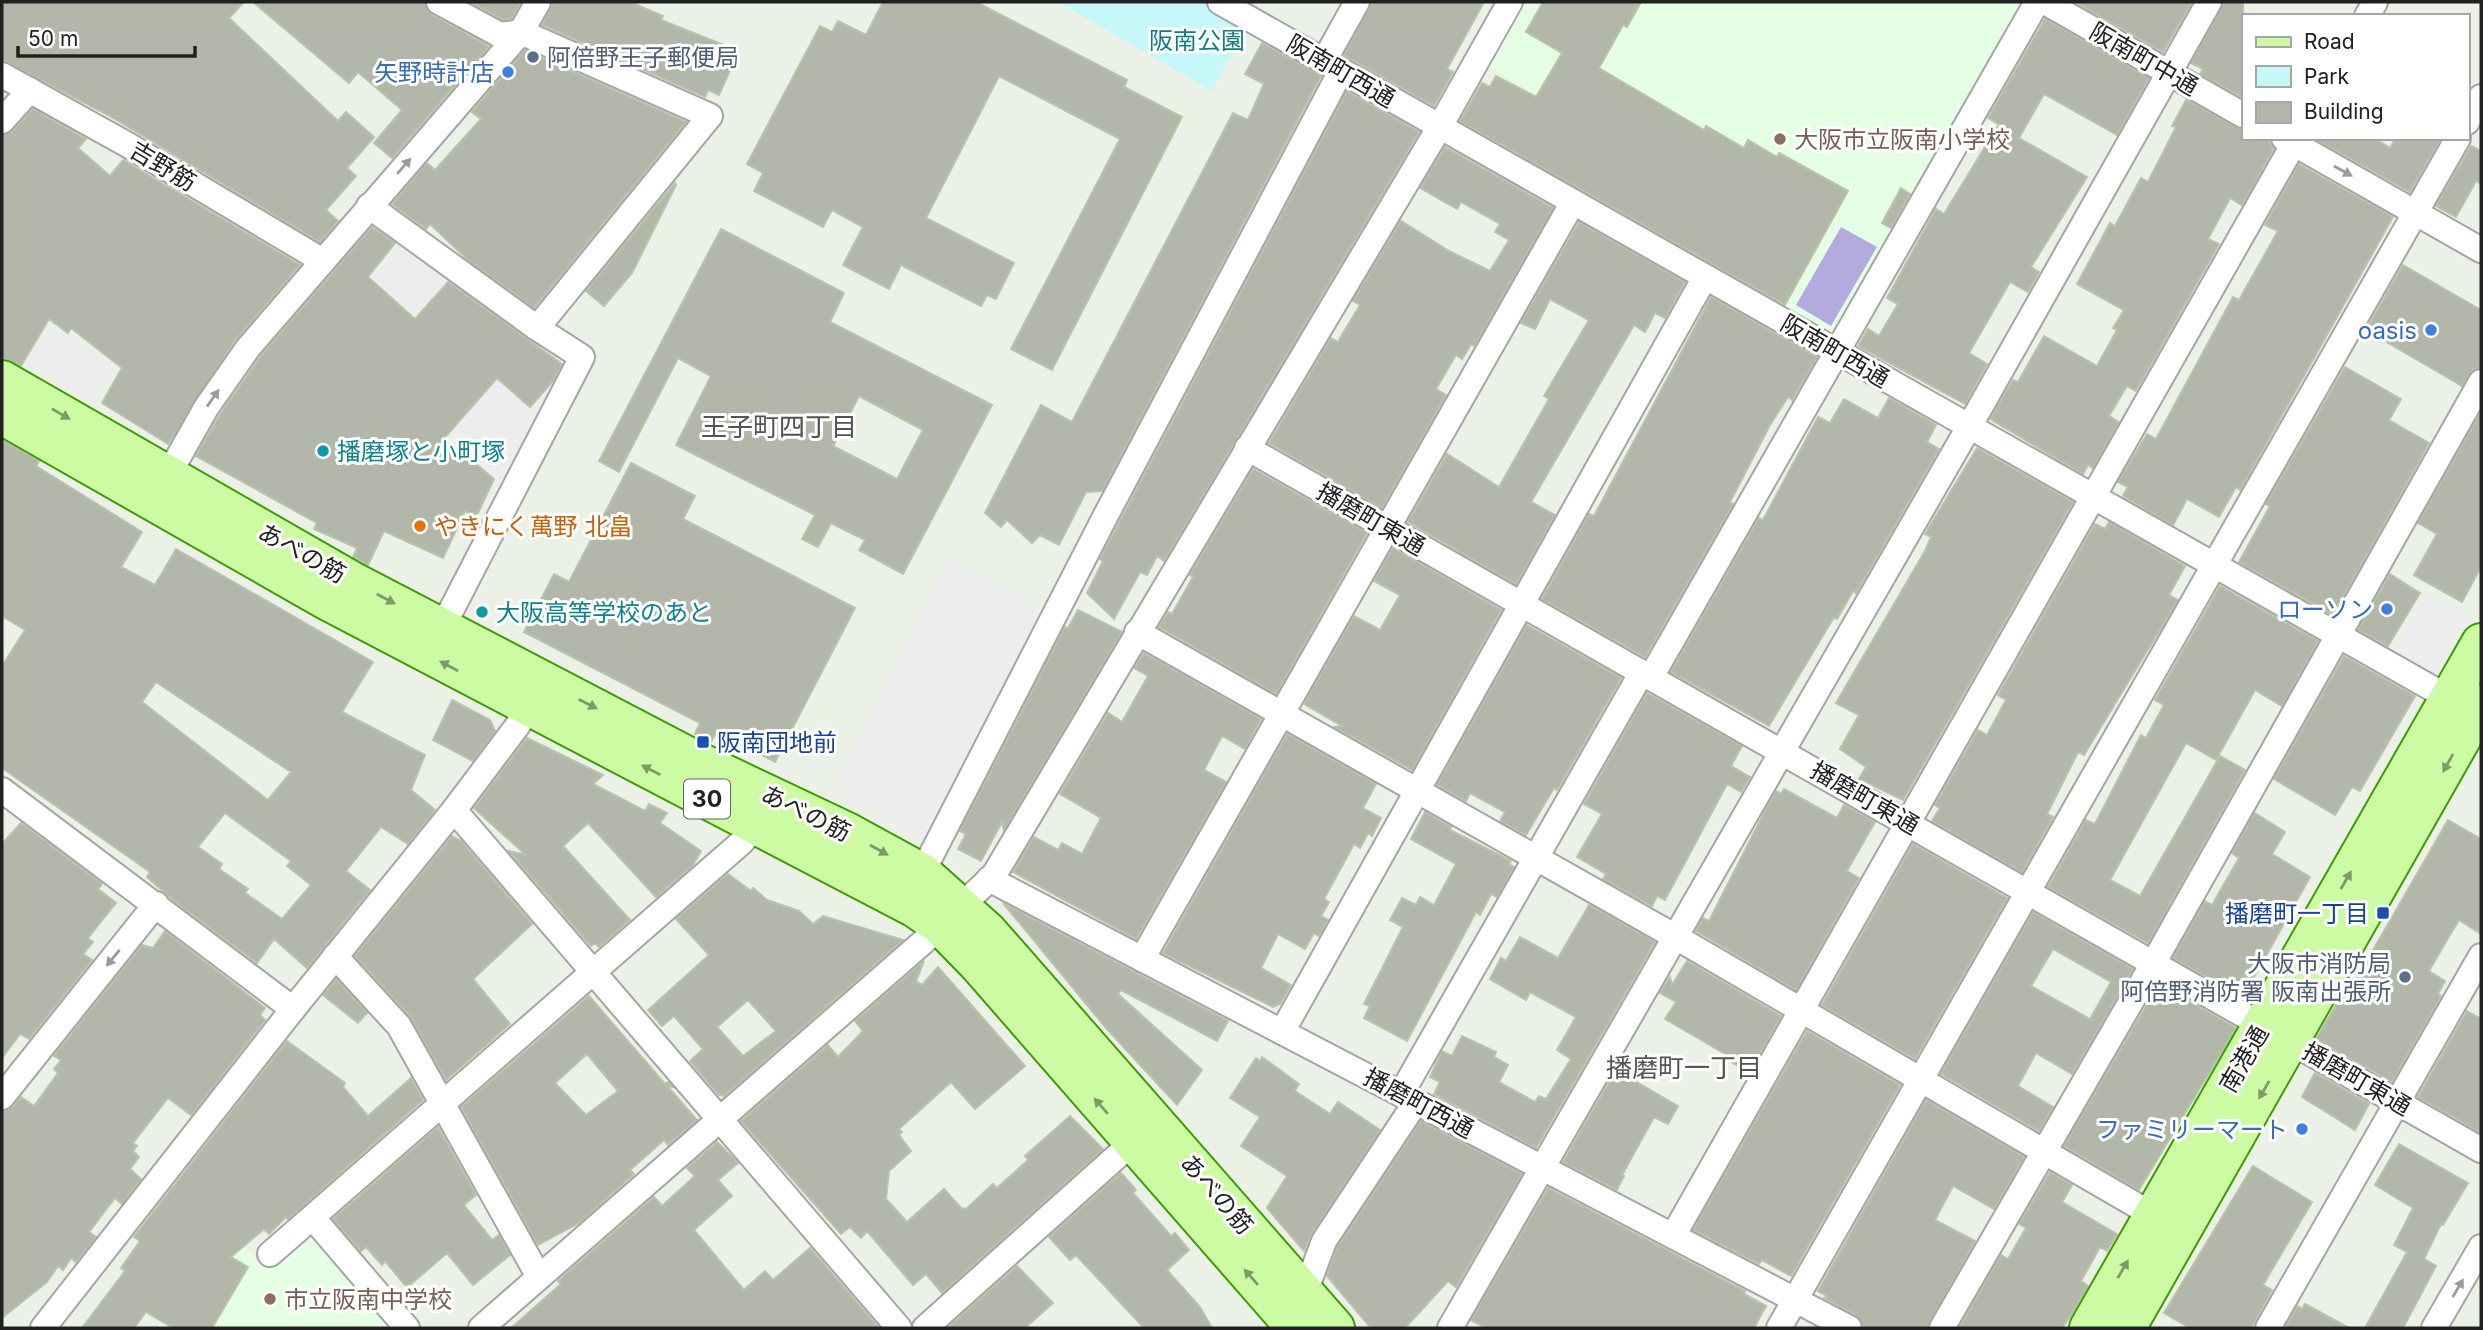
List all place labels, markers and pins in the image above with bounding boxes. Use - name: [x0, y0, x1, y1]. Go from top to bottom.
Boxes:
- place label: 阿倍野王子郵便局: [547, 43, 739, 72]
- marker: 阿倍野王子郵便局: [525, 49, 541, 65]
- place label: 矢野時計店: [374, 58, 494, 87]
- marker: 矢野時計店: [500, 64, 516, 80]
- place label: 大阪市立阪南小学校: [1794, 125, 2010, 154]
- marker: 大阪市立阪南小学校: [1772, 131, 1788, 147]
- place label: oasis: [2358, 316, 2417, 345]
- marker: oasis: [2423, 322, 2439, 338]
- place label: 播磨塚と小町塚: [337, 437, 505, 466]
- marker: 播磨塚と小町塚: [315, 443, 331, 459]
- place label: やきにく萬野 北畠: [434, 512, 632, 541]
- marker: やきにく萬野 北畠: [412, 518, 428, 534]
- place label: ローソン: [2277, 595, 2373, 624]
- place label: 大阪高等学校のあと: [496, 598, 712, 627]
- marker: ローソン: [2379, 601, 2395, 617]
- marker: 大阪高等学校のあと: [474, 604, 490, 620]
- place label: 阪南団地前: [717, 728, 837, 757]
- marker: 阪南団地前: [695, 734, 711, 750]
- place label: 播磨町一丁目: [2225, 899, 2369, 928]
- marker: 播磨町一丁目: [2375, 905, 2391, 921]
- place label: 大阪市消防局 阿倍野消防署 阪南出張所: [2120, 949, 2391, 1006]
- marker: 大阪市消防局 阿倍野消防署 阪南出張所: [2397, 969, 2413, 985]
- place label: ファミリーマート: [2096, 1115, 2288, 1144]
- marker: ファミリーマート: [2294, 1121, 2310, 1137]
- place label: 市立阪南中学校: [284, 1285, 452, 1314]
- marker: 市立阪南中学校: [262, 1291, 278, 1307]

